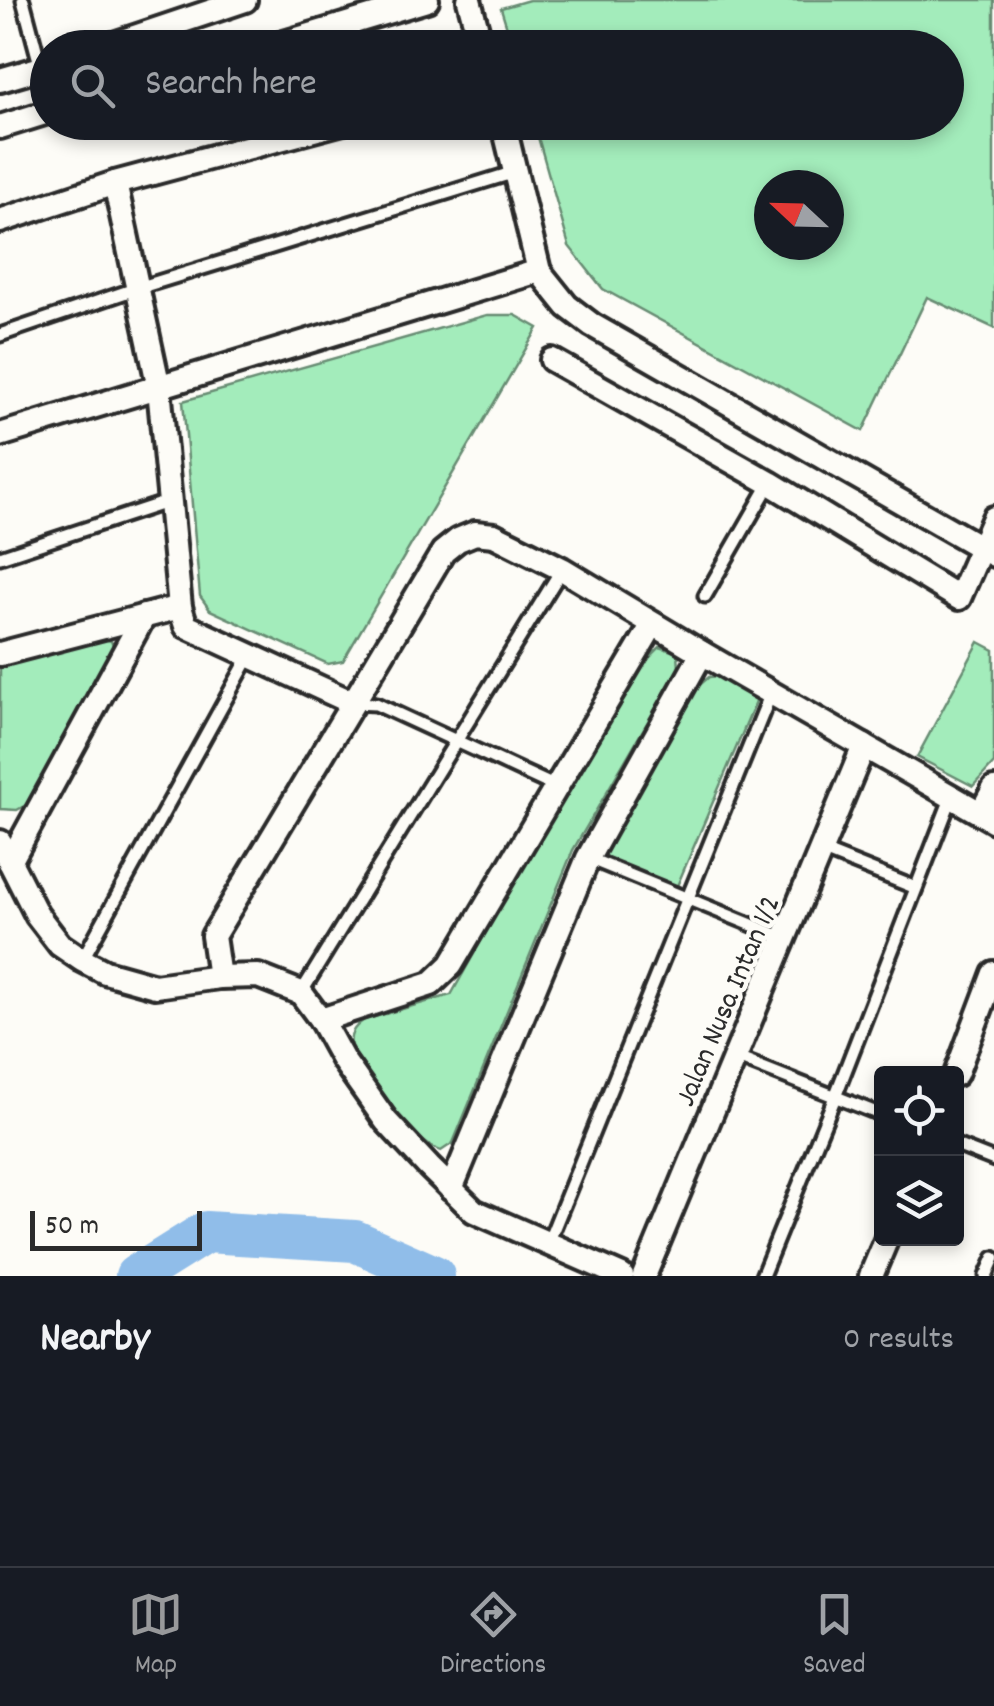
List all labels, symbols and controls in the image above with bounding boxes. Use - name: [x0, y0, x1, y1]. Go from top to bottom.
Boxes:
- search box: [30, 30, 964, 140]
- icon: search: [65, 58, 120, 113]
- text: Search here: [145, 58, 317, 113]
- north arrow: [754, 170, 844, 260]
- street label: Jalan Nusa Intan 1/2: [666, 890, 794, 1114]
- map controls: [874, 1066, 964, 1246]
- button: locate: [874, 1066, 964, 1156]
- button: layers: [874, 1156, 964, 1246]
- scale bar: [30, 1206, 202, 1250]
- text: 50 m: [45, 1208, 99, 1248]
- text: Nearby: [40, 1311, 150, 1371]
- text: 0 results: [843, 1318, 954, 1364]
- tab: Map: [128, 1587, 183, 1687]
- tab: Directions: [440, 1587, 546, 1687]
- tab: Saved: [803, 1587, 866, 1687]

